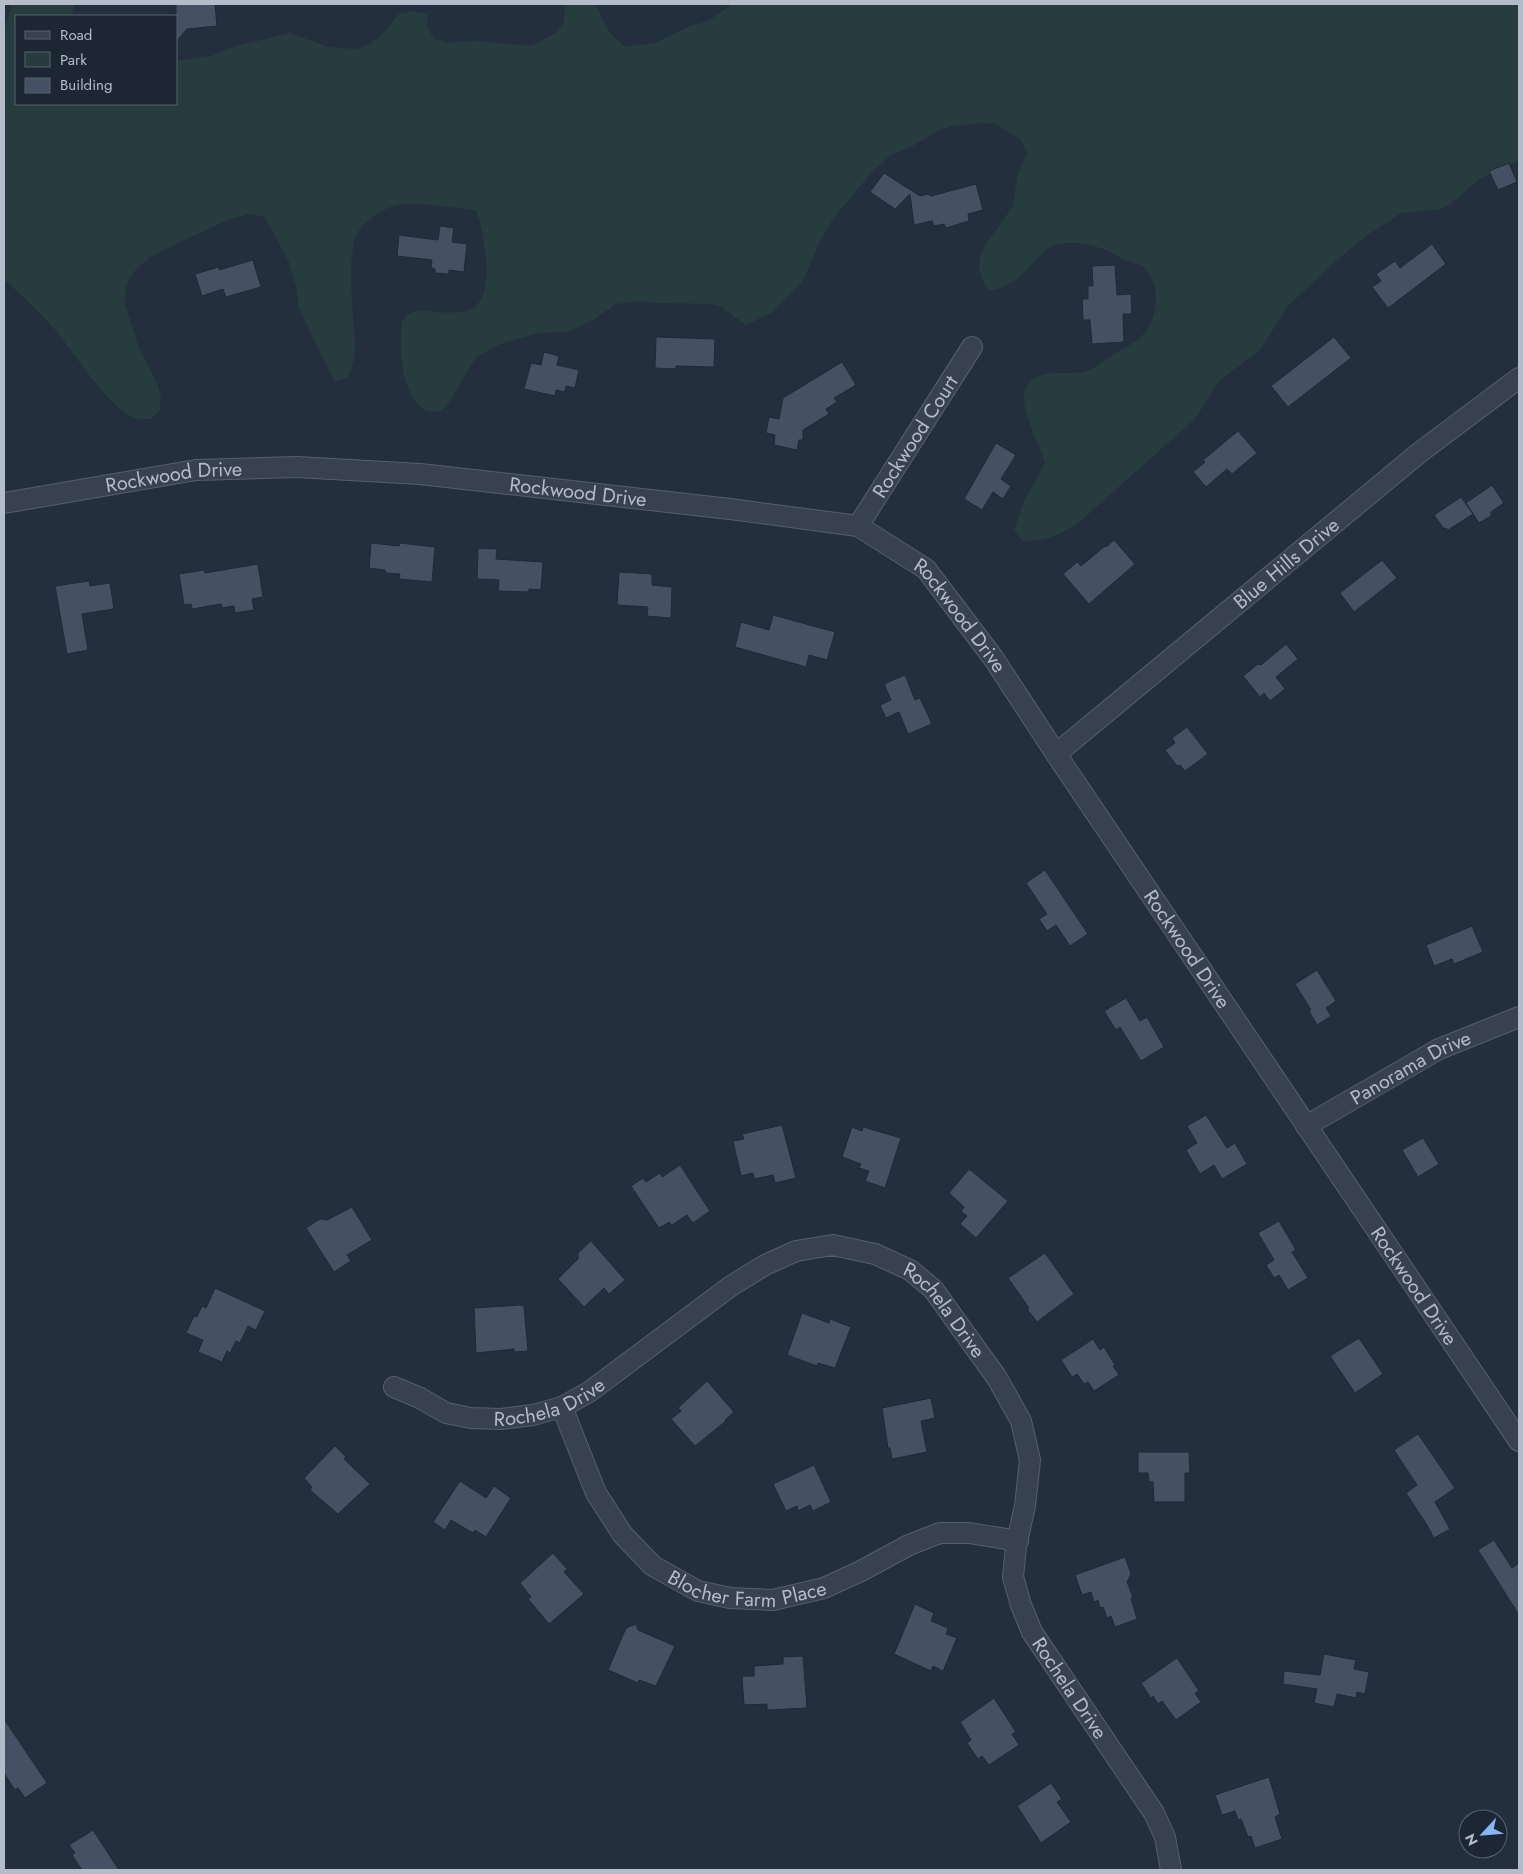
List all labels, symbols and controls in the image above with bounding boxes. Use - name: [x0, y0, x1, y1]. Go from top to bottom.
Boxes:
- legend: [15, 15, 178, 105]
- text: Road: [60, 24, 92, 46]
- text: Park: [60, 49, 87, 71]
- text: Building: [60, 74, 112, 96]
- street label: Rockwood Court: [865, 370, 965, 504]
- street label: Rockwood Drive: [103, 455, 243, 500]
- street label: Rockwood Drive: [508, 470, 648, 514]
- street label: Blue Hills Drive: [1227, 511, 1346, 616]
- street label: Rockwood Drive: [908, 551, 1013, 679]
- street label: Rockwood Drive: [1136, 884, 1238, 1015]
- street label: Panorama Drive: [1345, 1024, 1475, 1112]
- street label: Rockwood Drive: [1363, 1221, 1464, 1351]
- street label: Rochela Drive: [899, 1255, 992, 1364]
- street label: Rochela Drive: [493, 1371, 611, 1434]
- street label: Blocher Farm Place: [662, 1563, 829, 1615]
- street label: Rochela Drive: [1025, 1632, 1114, 1745]
- north arrow: [1458, 1809, 1508, 1859]
- text: N: [1460, 1830, 1483, 1849]

